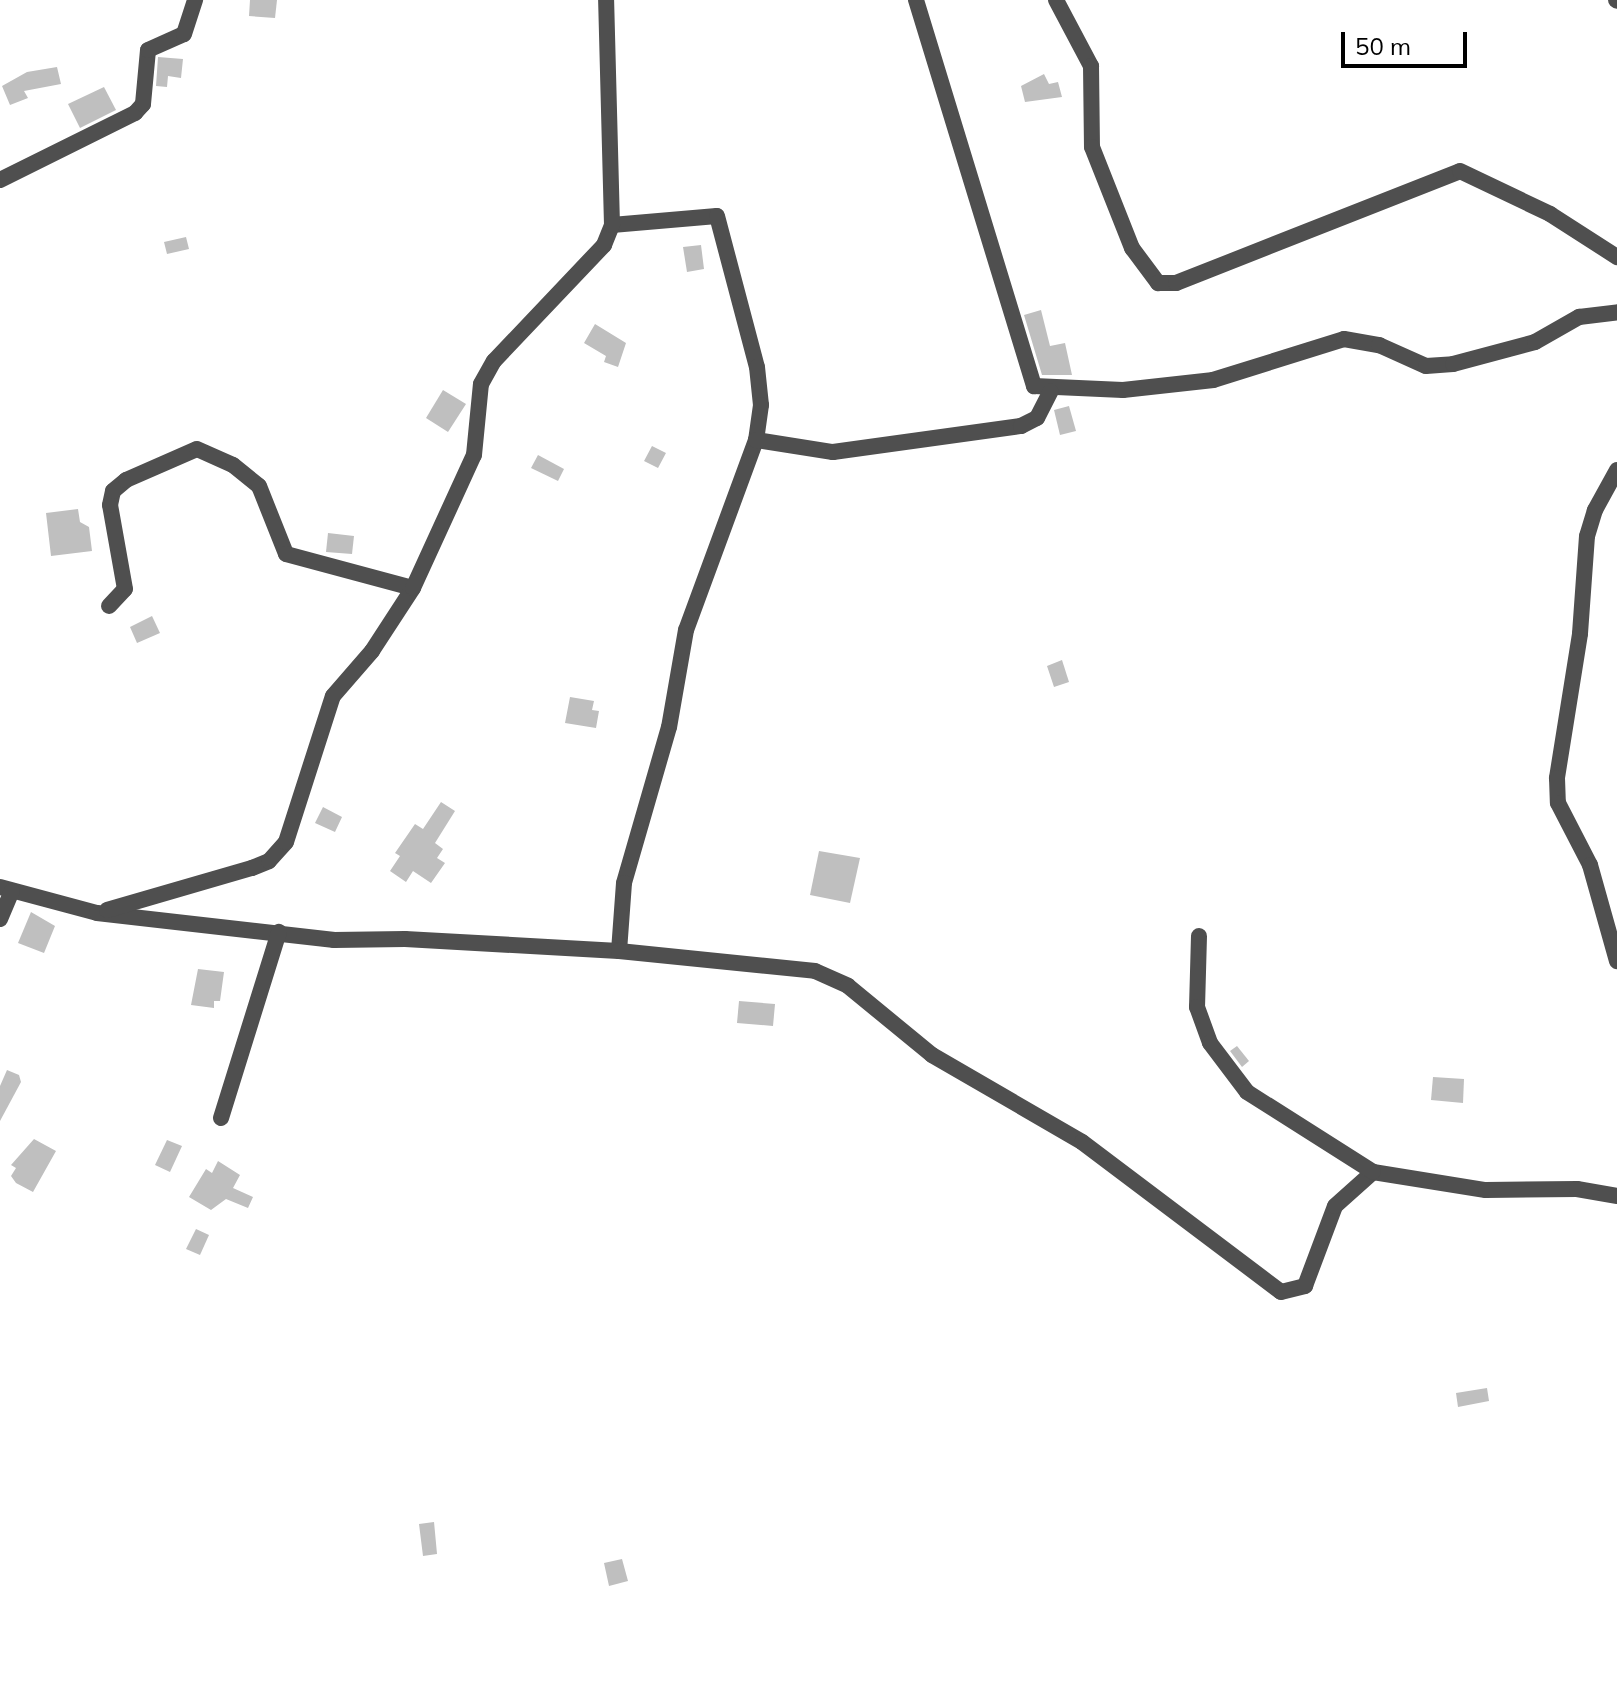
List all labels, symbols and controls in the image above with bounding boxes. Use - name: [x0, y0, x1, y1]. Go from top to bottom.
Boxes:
- scale bar: [1345, 16, 1471, 66]
- text: 50 m: [1355, 31, 1411, 61]

